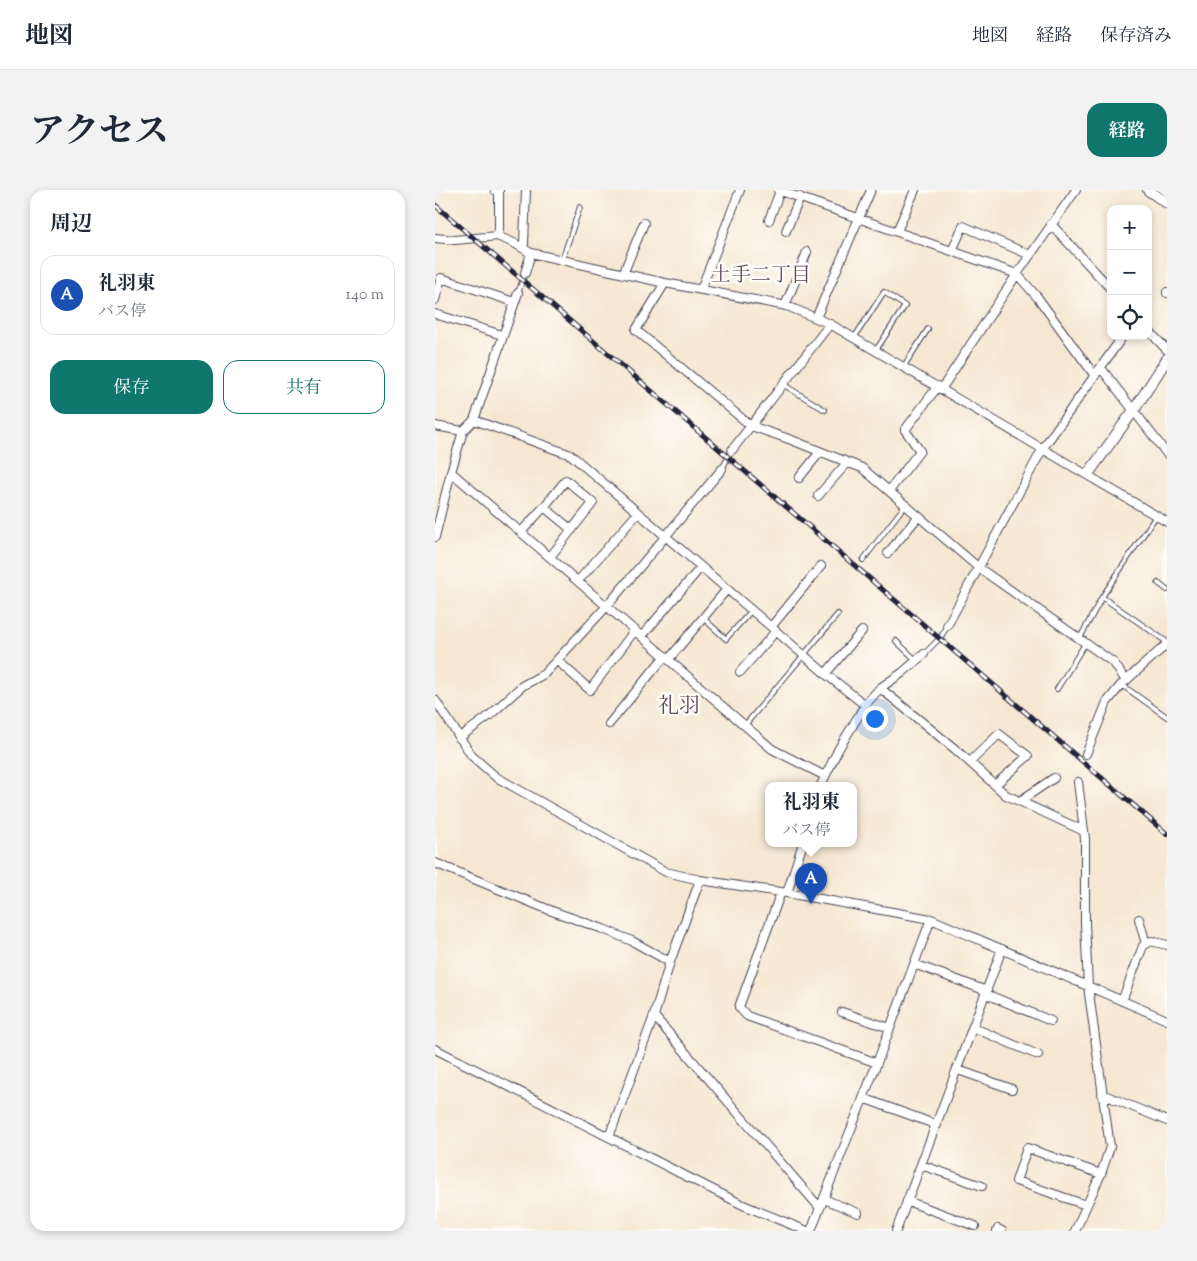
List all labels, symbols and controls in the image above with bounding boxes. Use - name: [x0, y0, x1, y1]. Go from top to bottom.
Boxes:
- text: 地図: [25, 20, 73, 54]
- text: 地図: [972, 24, 1008, 50]
- text: 経路: [1036, 24, 1072, 50]
- text: 保存済み: [1100, 24, 1172, 50]
- button: 経路: [1087, 103, 1167, 157]
- text: アクセス: [30, 108, 169, 159]
- map controls: [1107, 205, 1152, 340]
- button: +: [1107, 205, 1152, 250]
- text: 周辺: [50, 210, 92, 240]
- button: −: [1107, 250, 1152, 295]
- district label: 土手二丁目: [711, 262, 811, 291]
- text: 礼羽東: [98, 271, 155, 298]
- text: A: [61, 284, 74, 307]
- text: 140 m: [346, 284, 384, 307]
- button: locate: [1107, 295, 1152, 340]
- text: バス停: [98, 301, 146, 324]
- button: 保存: [50, 360, 213, 414]
- button: 共有: [223, 360, 385, 414]
- district label: 礼羽: [658, 692, 700, 722]
- your location: [862, 706, 888, 732]
- popup: [765, 782, 857, 847]
- text: 礼羽東: [782, 790, 840, 817]
- text: バス停: [782, 820, 831, 843]
- pin: A: [795, 863, 827, 904]

